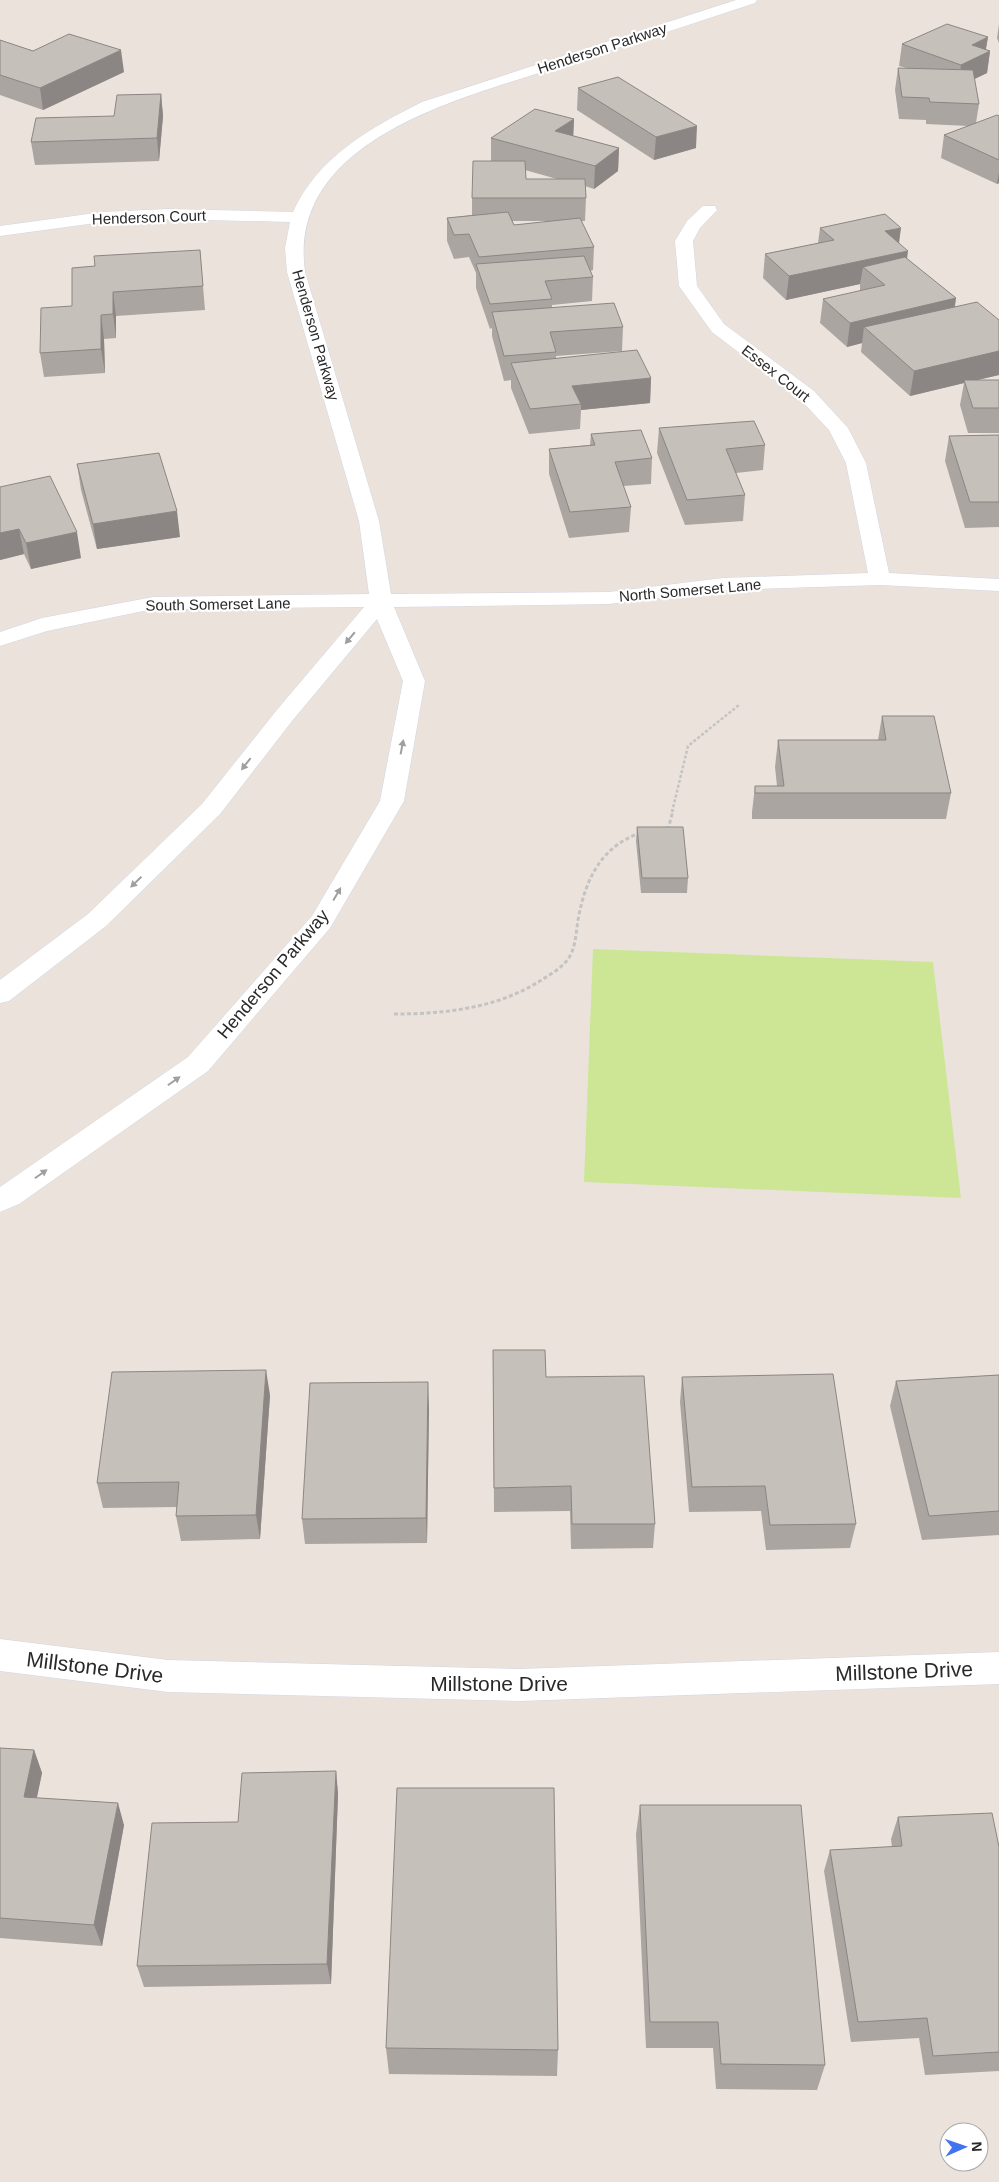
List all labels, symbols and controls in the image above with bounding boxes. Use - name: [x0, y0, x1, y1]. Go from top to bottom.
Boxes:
- street label: Henderson Parkway: [535, 19, 669, 77]
- street label: Henderson Court: [92, 206, 207, 227]
- street label: Henderson Parkway: [289, 268, 343, 403]
- street label: Essex Court: [739, 341, 814, 405]
- street label: North Somerset Lane: [618, 575, 762, 605]
- street label: South Somerset Lane: [145, 594, 291, 614]
- one-way arrow: [344, 632, 355, 645]
- one-way arrow: [398, 738, 406, 754]
- one-way arrow: [241, 757, 252, 770]
- one-way arrow: [130, 876, 142, 888]
- one-way arrow: [333, 887, 342, 900]
- street label: Henderson Parkway: [213, 905, 333, 1043]
- one-way arrow: [167, 1076, 181, 1086]
- one-way arrow: [34, 1169, 48, 1179]
- street label: Millstone Drive: [25, 1647, 165, 1687]
- street label: Millstone Drive: [835, 1657, 973, 1685]
- street label: Millstone Drive: [430, 1672, 568, 1695]
- north arrow: [939, 2122, 989, 2172]
- text: N: [969, 2141, 985, 2152]

